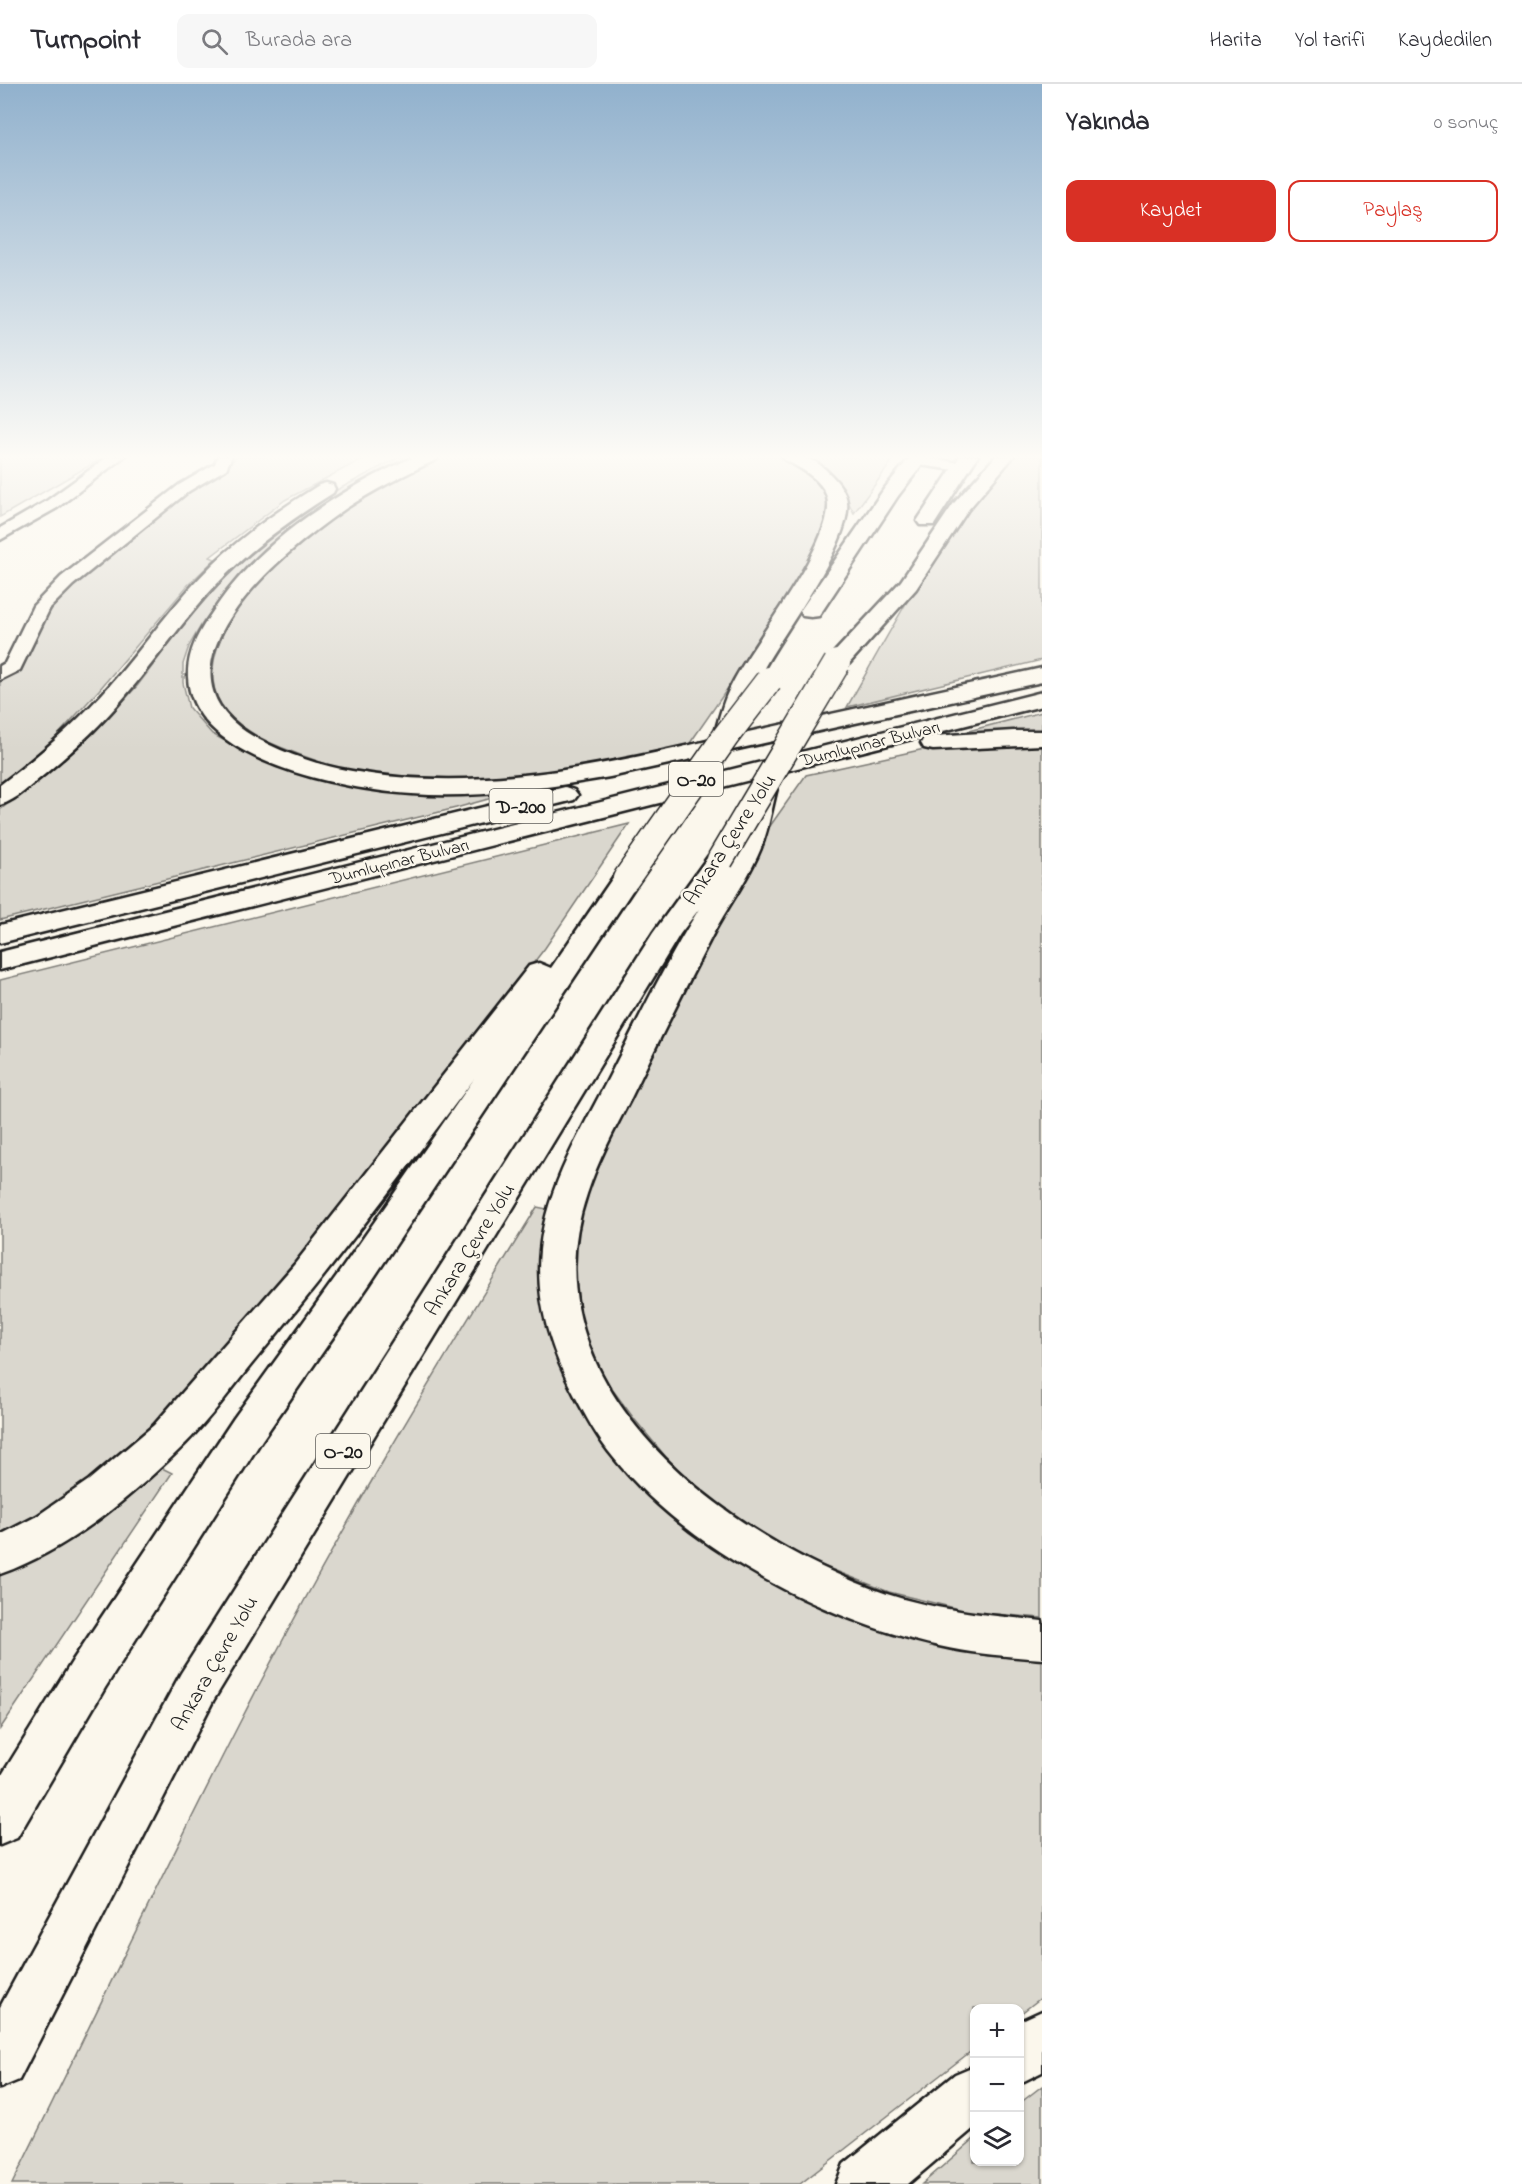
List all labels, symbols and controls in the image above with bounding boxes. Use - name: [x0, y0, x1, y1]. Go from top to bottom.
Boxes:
- search box: [177, 14, 597, 68]
- text: Turnpoint: [30, 21, 141, 62]
- icon: search: [198, 25, 231, 58]
- text: Burada ara: [246, 25, 352, 57]
- text: Harita: [1210, 26, 1262, 56]
- text: Yol tarifi: [1295, 26, 1365, 56]
- text: Kaydedilen: [1398, 26, 1492, 56]
- text: Yakında: [1066, 104, 1150, 142]
- text: 0 sonuç: [1434, 109, 1498, 138]
- button: Kaydet: [1066, 180, 1276, 242]
- button: Paylaş: [1288, 180, 1498, 242]
- street label: Dumlupınar Bulvarı: [797, 715, 943, 775]
- road number: O-20: [669, 762, 723, 796]
- street label: Ankara Çevre Yolu: [677, 768, 785, 912]
- road number: D-200: [490, 789, 552, 823]
- street label: Dumlupınar Bulvarı: [326, 833, 472, 893]
- street label: Ankara Çevre Yolu: [418, 1178, 524, 1322]
- road number: O-20: [316, 1434, 370, 1468]
- street label: Ankara Çevre Yolu: [165, 1591, 267, 1737]
- map controls: [970, 2004, 1024, 2166]
- button: +: [970, 2004, 1024, 2058]
- button: −: [970, 2058, 1024, 2112]
- button: layers: [970, 2112, 1024, 2166]

